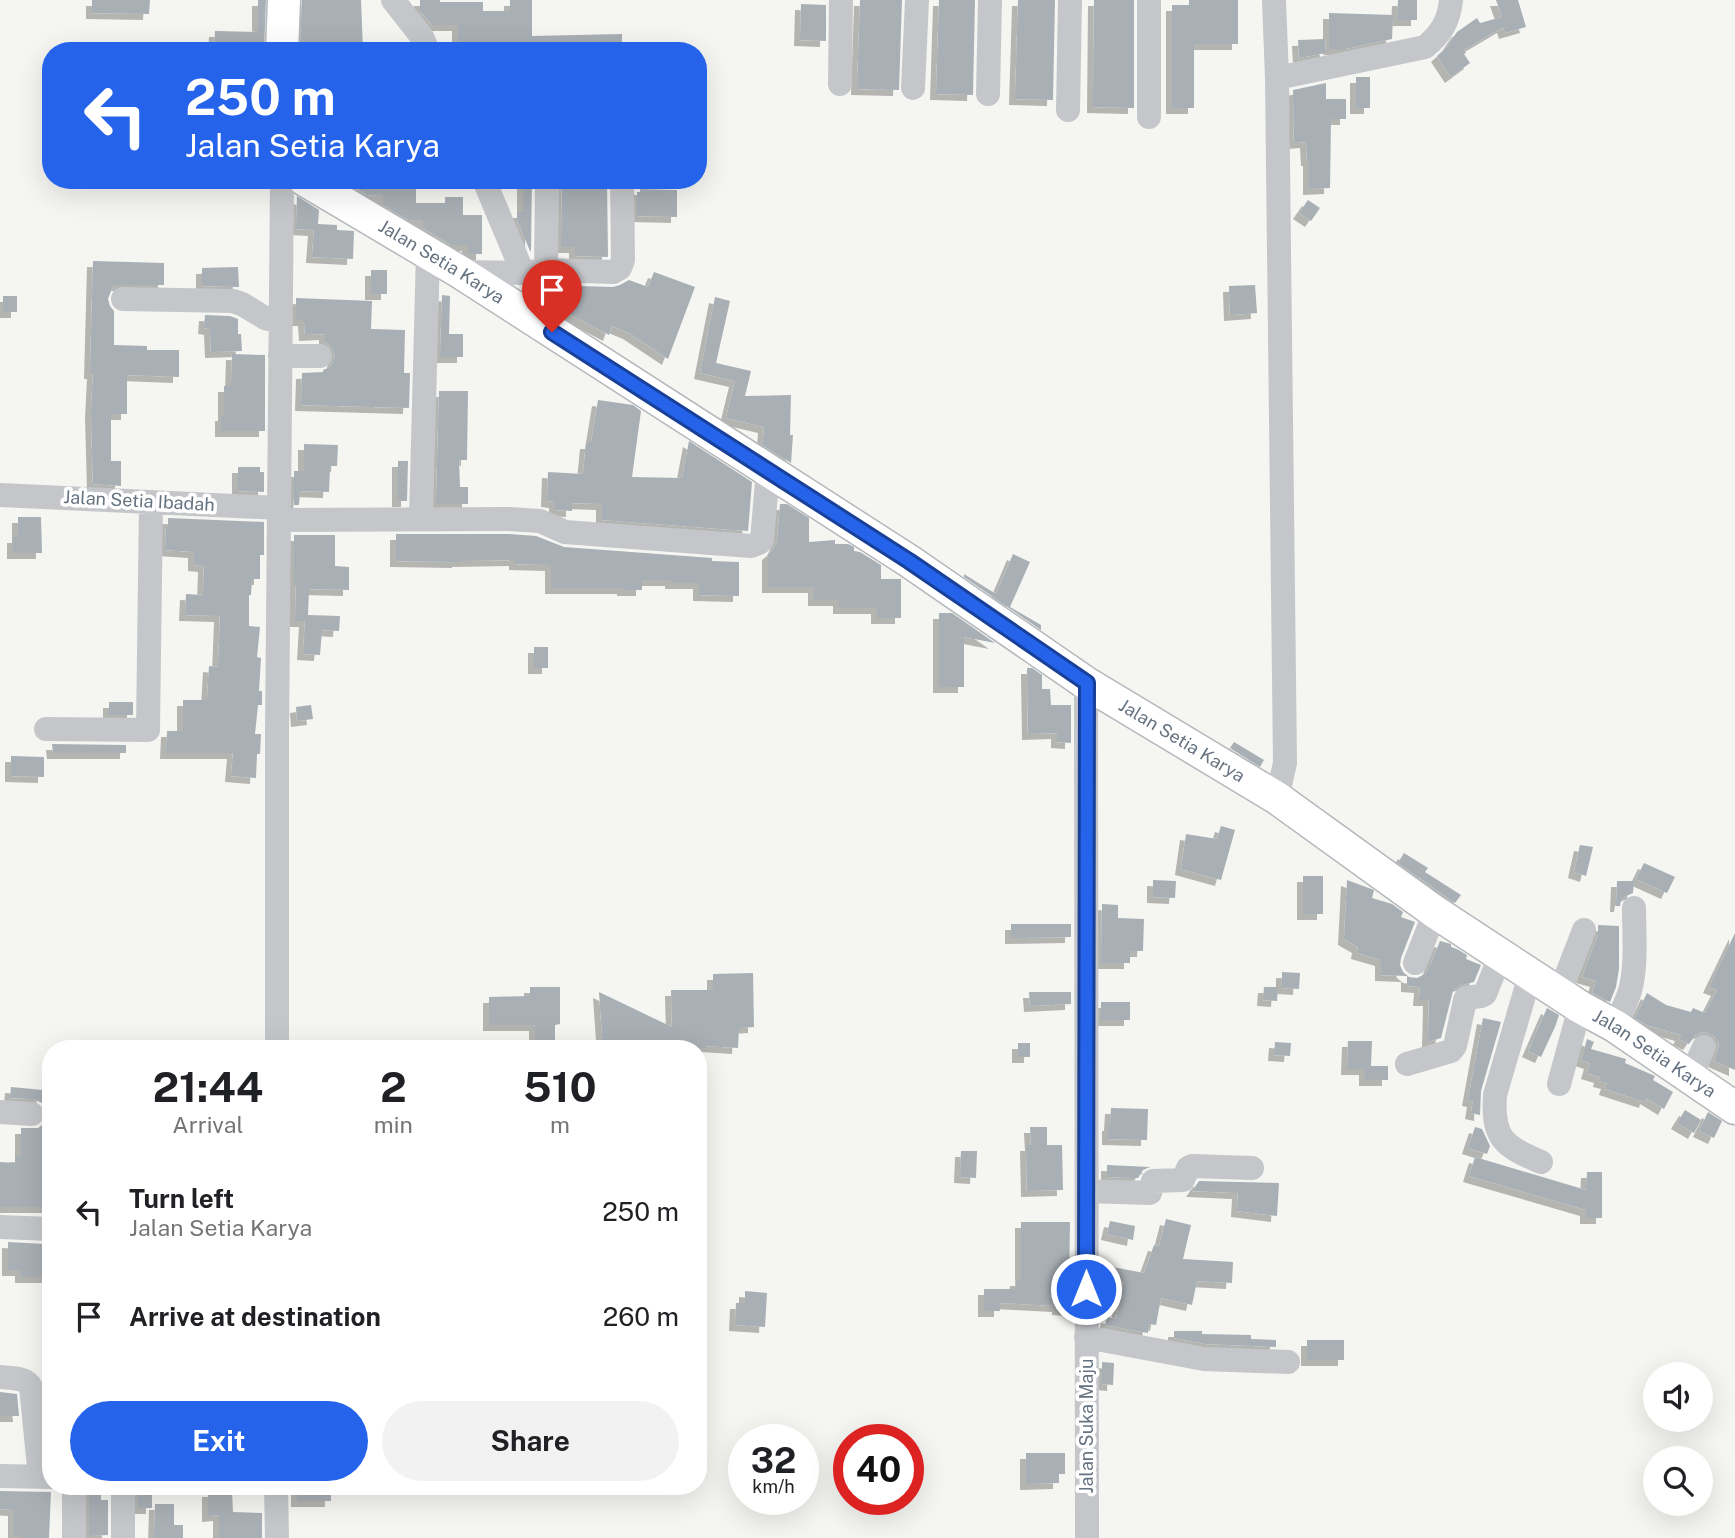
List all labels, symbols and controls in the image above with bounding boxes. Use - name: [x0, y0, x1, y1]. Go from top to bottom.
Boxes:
- text: 250 m: [185, 68, 336, 126]
- icon: left: [70, 70, 161, 161]
- text: Jalan Setia Karya: [185, 127, 440, 164]
- street label: Jalan Setia Karya: [375, 215, 508, 308]
- pin: [522, 260, 582, 332]
- icon: arrive: [533, 271, 571, 309]
- street label: Jalan Setia Ibadah: [63, 486, 215, 515]
- street label: Jalan Setia Karya: [1115, 694, 1249, 786]
- street label: Jalan Setia Karya: [1589, 1005, 1720, 1102]
- text: 21:44: [152, 1062, 263, 1111]
- text: 2: [380, 1062, 407, 1111]
- text: 510: [523, 1062, 597, 1111]
- text: Arrival: [172, 1111, 243, 1138]
- text: min: [374, 1111, 413, 1138]
- text: m: [550, 1111, 570, 1138]
- text: Turn left: [129, 1183, 234, 1214]
- icon: left: [70, 1193, 108, 1231]
- text: 250 m: [602, 1196, 679, 1227]
- text: Jalan Setia Karya: [129, 1214, 312, 1241]
- position arrow: [1049, 1252, 1123, 1326]
- icon: arrive: [70, 1298, 108, 1336]
- text: Arrive at destination: [129, 1301, 381, 1332]
- text: 260 m: [603, 1301, 679, 1332]
- street label: Jalan Suka Maju: [1076, 1359, 1097, 1493]
- map controls: [1643, 1362, 1713, 1516]
- button: sound: [1643, 1362, 1713, 1432]
- button: Exit: [70, 1401, 368, 1481]
- button: Share: [382, 1401, 679, 1481]
- speed limit sign: 40: [833, 1424, 924, 1515]
- text: 32: [751, 1440, 796, 1481]
- button: search: [1643, 1446, 1713, 1516]
- text: km/h: [752, 1476, 795, 1497]

